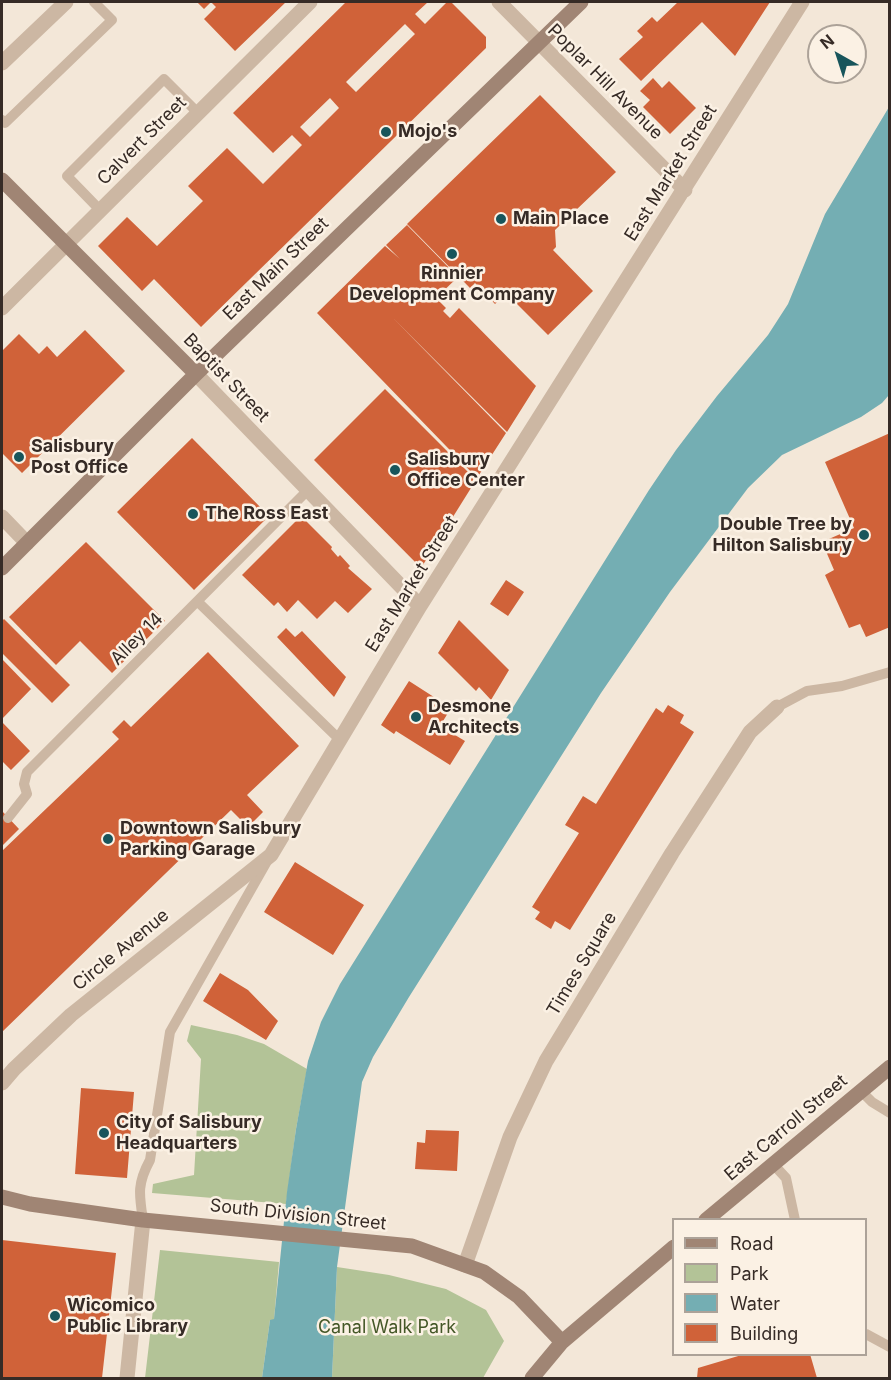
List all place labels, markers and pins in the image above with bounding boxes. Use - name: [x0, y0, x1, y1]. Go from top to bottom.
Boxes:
- place label: Mojo's: [398, 121, 457, 143]
- marker: Mojo's: [379, 125, 393, 139]
- place label: Main Place: [513, 208, 609, 230]
- marker: Main Place: [494, 212, 508, 226]
- marker: Rinnier Development Company: [445, 247, 459, 261]
- place label: Rinnier Development Company: [349, 263, 555, 306]
- place label: Salisbury Post Office: [31, 436, 128, 478]
- place label: Salisbury Office Center: [407, 449, 525, 492]
- marker: Salisbury Post Office: [12, 450, 26, 464]
- marker: Salisbury Office Center: [388, 463, 402, 477]
- place label: The Ross East: [205, 503, 328, 525]
- marker: The Ross East: [186, 507, 200, 521]
- place label: Double Tree by Hilton Salisbury: [713, 514, 852, 556]
- marker: Double Tree by Hilton Salisbury: [857, 528, 871, 542]
- place label: Desmone Architects: [428, 696, 519, 738]
- marker: Desmone Architects: [409, 710, 423, 724]
- place label: Downtown Salisbury Parking Garage: [120, 818, 301, 860]
- marker: Downtown Salisbury Parking Garage: [101, 832, 115, 846]
- place label: City of Salisbury Headquarters: [116, 1112, 262, 1154]
- marker: City of Salisbury Headquarters: [97, 1126, 111, 1140]
- place label: Wicomico Public Library: [67, 1295, 188, 1338]
- marker: Wicomico Public Library: [48, 1309, 62, 1323]

